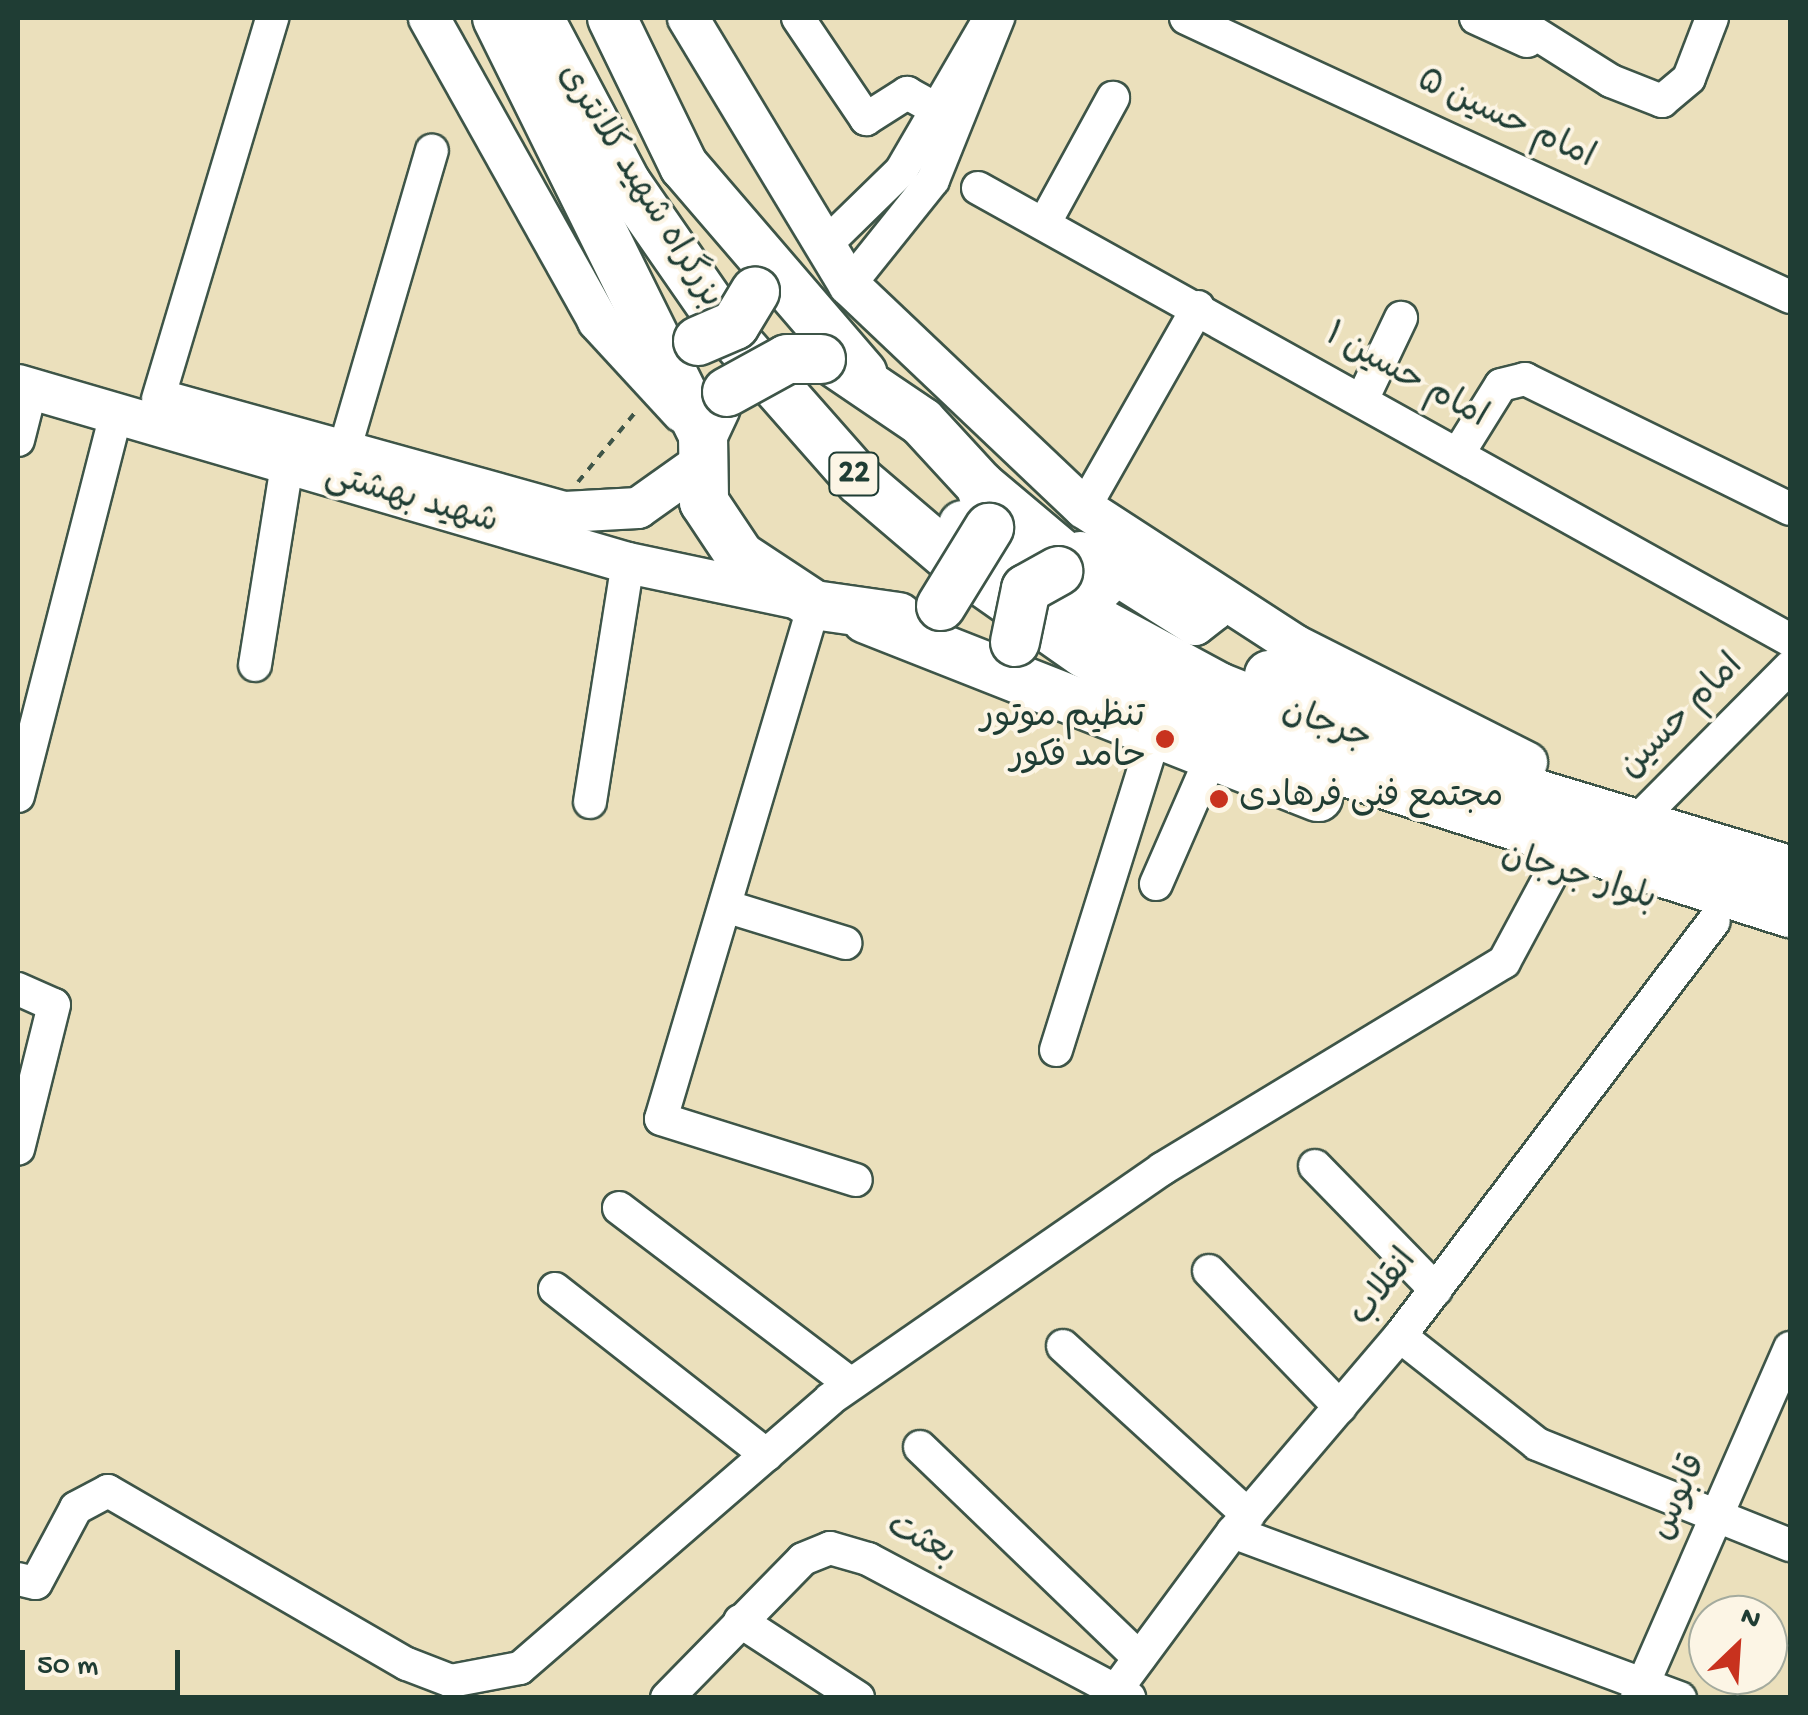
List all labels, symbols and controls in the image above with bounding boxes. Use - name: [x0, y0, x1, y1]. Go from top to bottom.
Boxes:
- street label: بزرگراه شهید کلانتری: [546, 57, 730, 317]
- street label: امام حسین ۵: [1409, 61, 1601, 181]
- street label: امام حسین ۱: [1316, 316, 1494, 440]
- road number: 22: [826, 447, 882, 501]
- street label: شهید بهشتی: [320, 456, 502, 546]
- street label: امام حسین: [1612, 647, 1754, 789]
- street label: جرجان: [1275, 691, 1377, 763]
- place label: تنظیم موتور حامد فکور: [981, 698, 1145, 780]
- marker: تنظیم موتور حامد فکور: [1154, 728, 1176, 750]
- place label: مجتمع فنی فرهادی: [1239, 778, 1503, 820]
- marker: مجتمع فنی فرهادی: [1208, 788, 1230, 810]
- street label: بلوار جرجان: [1496, 836, 1660, 922]
- street label: انقلاب: [1342, 1242, 1428, 1336]
- street label: قابوس: [1643, 1448, 1719, 1548]
- street label: بعثت: [878, 1506, 962, 1578]
- north arrow: [1688, 1595, 1788, 1695]
- text: N: [1735, 1600, 1765, 1638]
- scale bar: [25, 1630, 185, 1692]
- text: 50 m: [37, 1650, 98, 1685]

